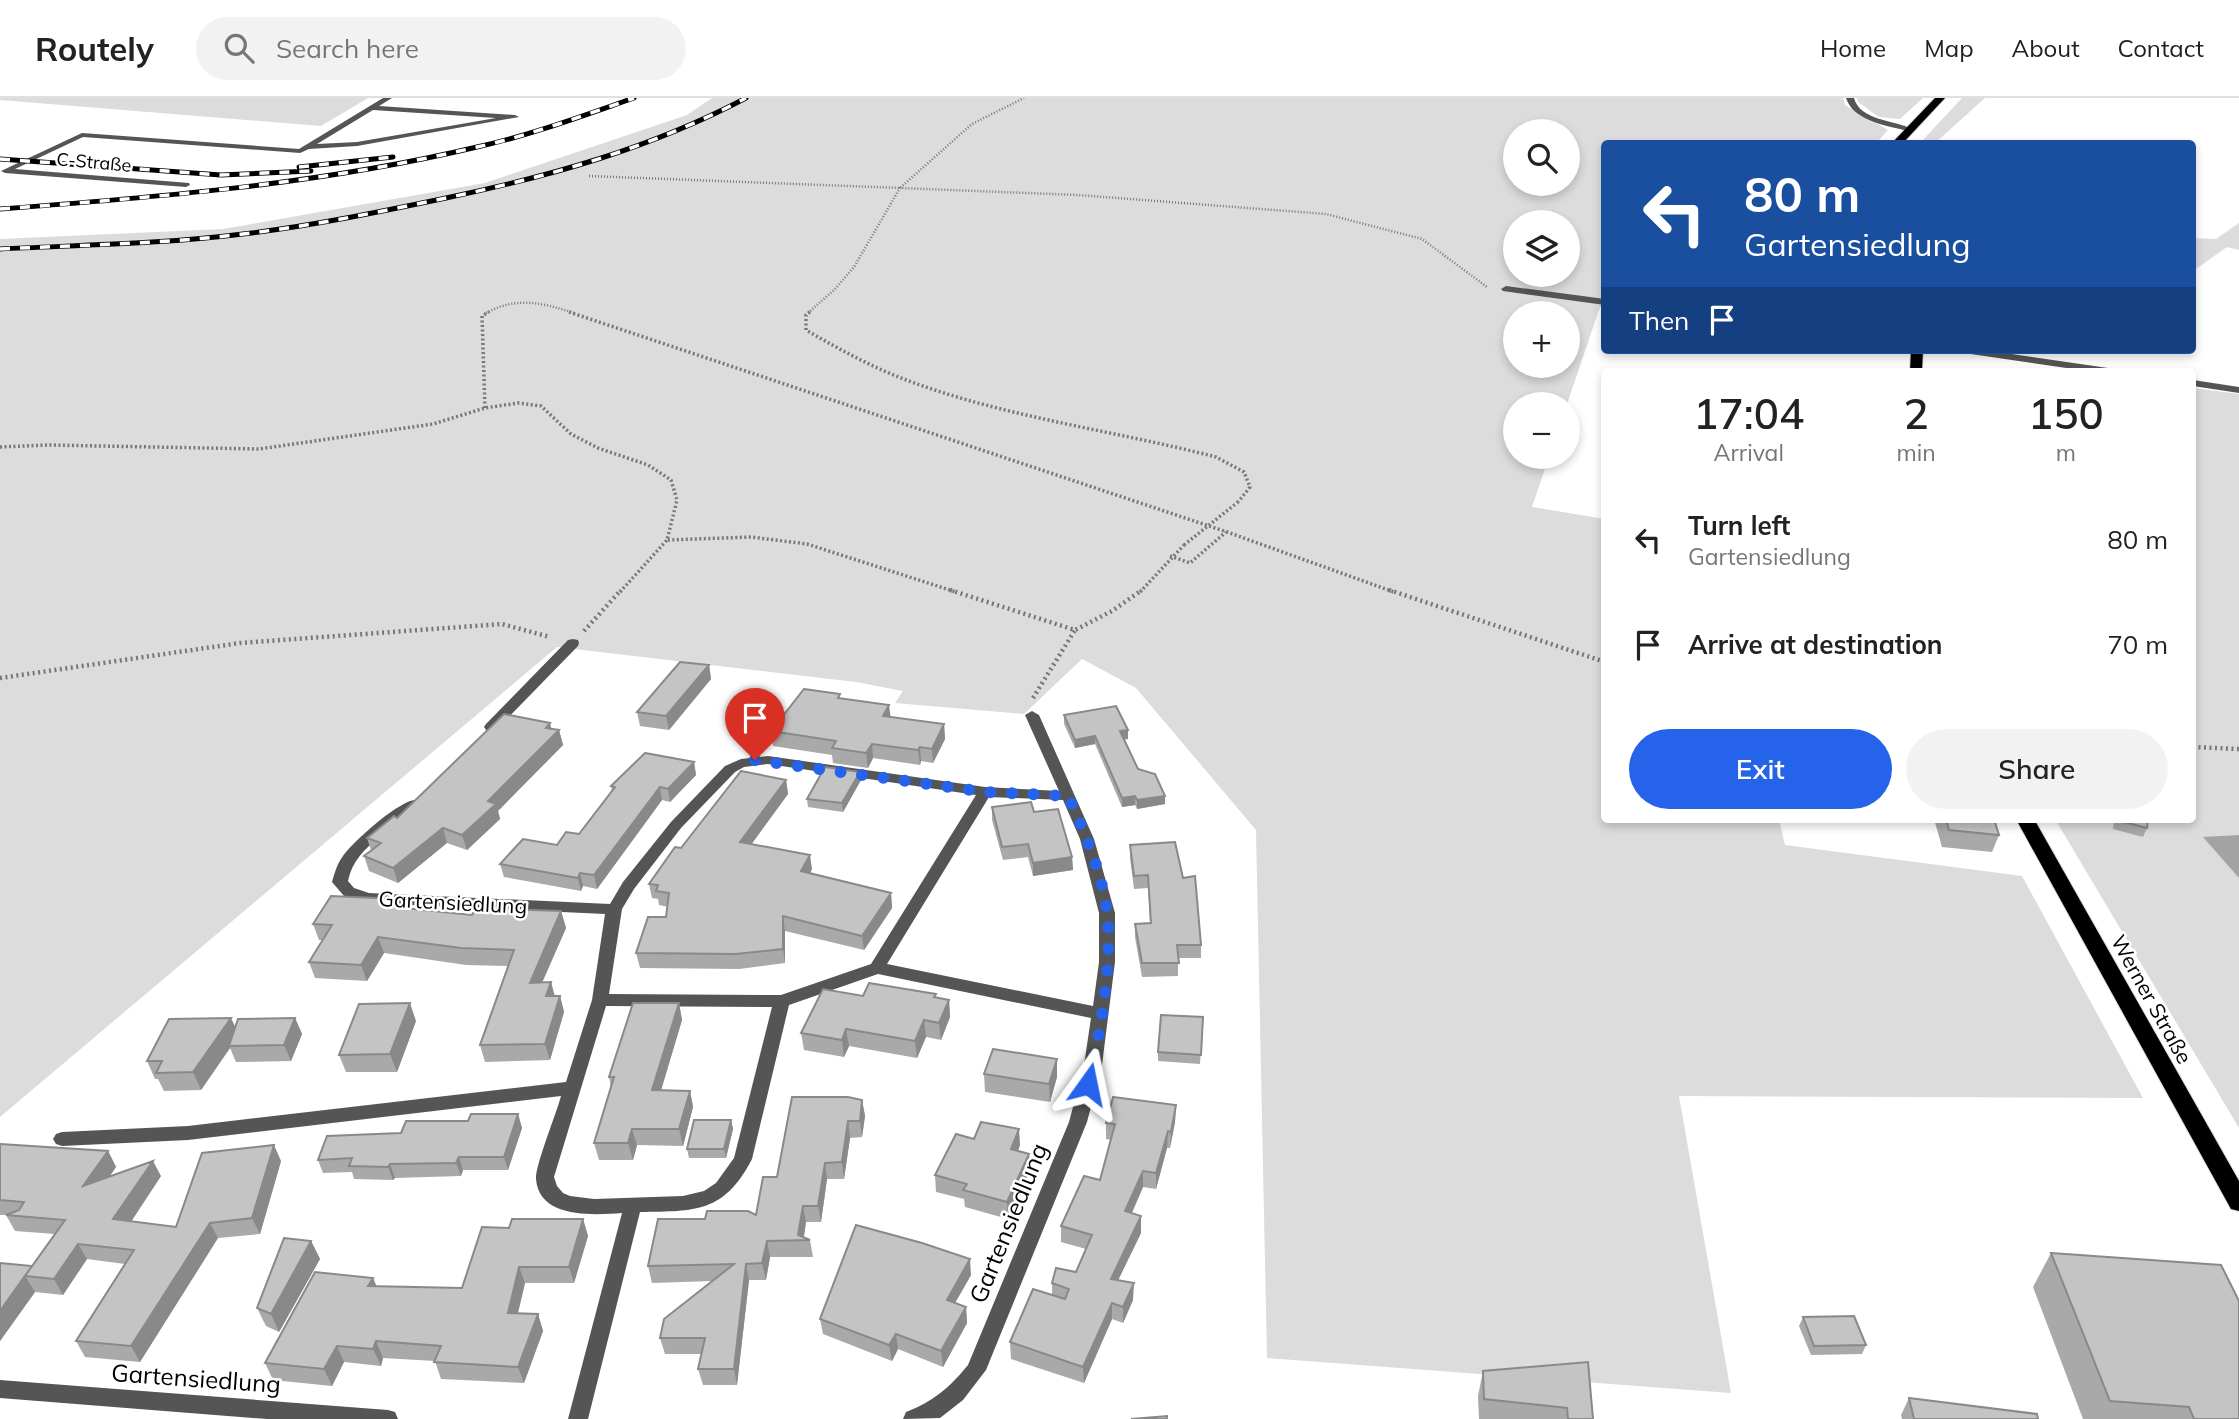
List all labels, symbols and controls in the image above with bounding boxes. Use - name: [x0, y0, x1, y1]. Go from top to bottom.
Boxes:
- search box: [196, 17, 686, 80]
- text: Routely: [35, 28, 154, 69]
- icon: search: [220, 29, 258, 67]
- text: Search here: [276, 32, 419, 65]
- text: Home: [1820, 33, 1886, 63]
- text: Map: [1924, 33, 1974, 63]
- text: About: [2012, 33, 2080, 63]
- text: Contact: [2118, 33, 2204, 63]
- map controls: [1503, 119, 1580, 469]
- button: search: [1503, 119, 1580, 196]
- street label: C-Straße: [56, 147, 132, 177]
- text: 80 m: [1744, 163, 1860, 224]
- icon: left: [1629, 168, 1720, 259]
- button: layers: [1503, 210, 1580, 287]
- text: Gartensiedlung: [1744, 224, 1970, 264]
- button: +: [1503, 301, 1580, 378]
- icon: arrive: [1703, 301, 1741, 339]
- text: Then: [1629, 304, 1689, 337]
- text: 17:04: [1693, 387, 1804, 440]
- text: 2: [1903, 387, 1929, 440]
- text: 150: [2028, 387, 2104, 440]
- button: −: [1503, 392, 1580, 469]
- text: Arrival: [1714, 438, 1784, 467]
- text: min: [1896, 438, 1936, 467]
- text: m: [2056, 438, 2076, 467]
- text: Turn left: [1688, 509, 1790, 542]
- icon: left: [1629, 521, 1667, 559]
- text: 80 m: [2107, 523, 2168, 556]
- text: Gartensiedlung: [1688, 542, 1851, 571]
- icon: arrive: [1629, 626, 1667, 664]
- text: Arrive at destination: [1688, 628, 1943, 661]
- text: 70 m: [2107, 628, 2168, 661]
- pin: [725, 688, 785, 760]
- icon: arrive: [736, 699, 774, 737]
- button: Exit: [1629, 729, 1892, 809]
- button: Share: [1906, 729, 2168, 809]
- street label: Gartensiedlung: [378, 885, 528, 919]
- street label: Werner Straße: [2106, 930, 2198, 1068]
- position arrow: [1051, 1047, 1125, 1121]
- street label: Gartensiedlung: [962, 1139, 1054, 1307]
- street label: Gartensiedlung: [110, 1357, 282, 1399]

